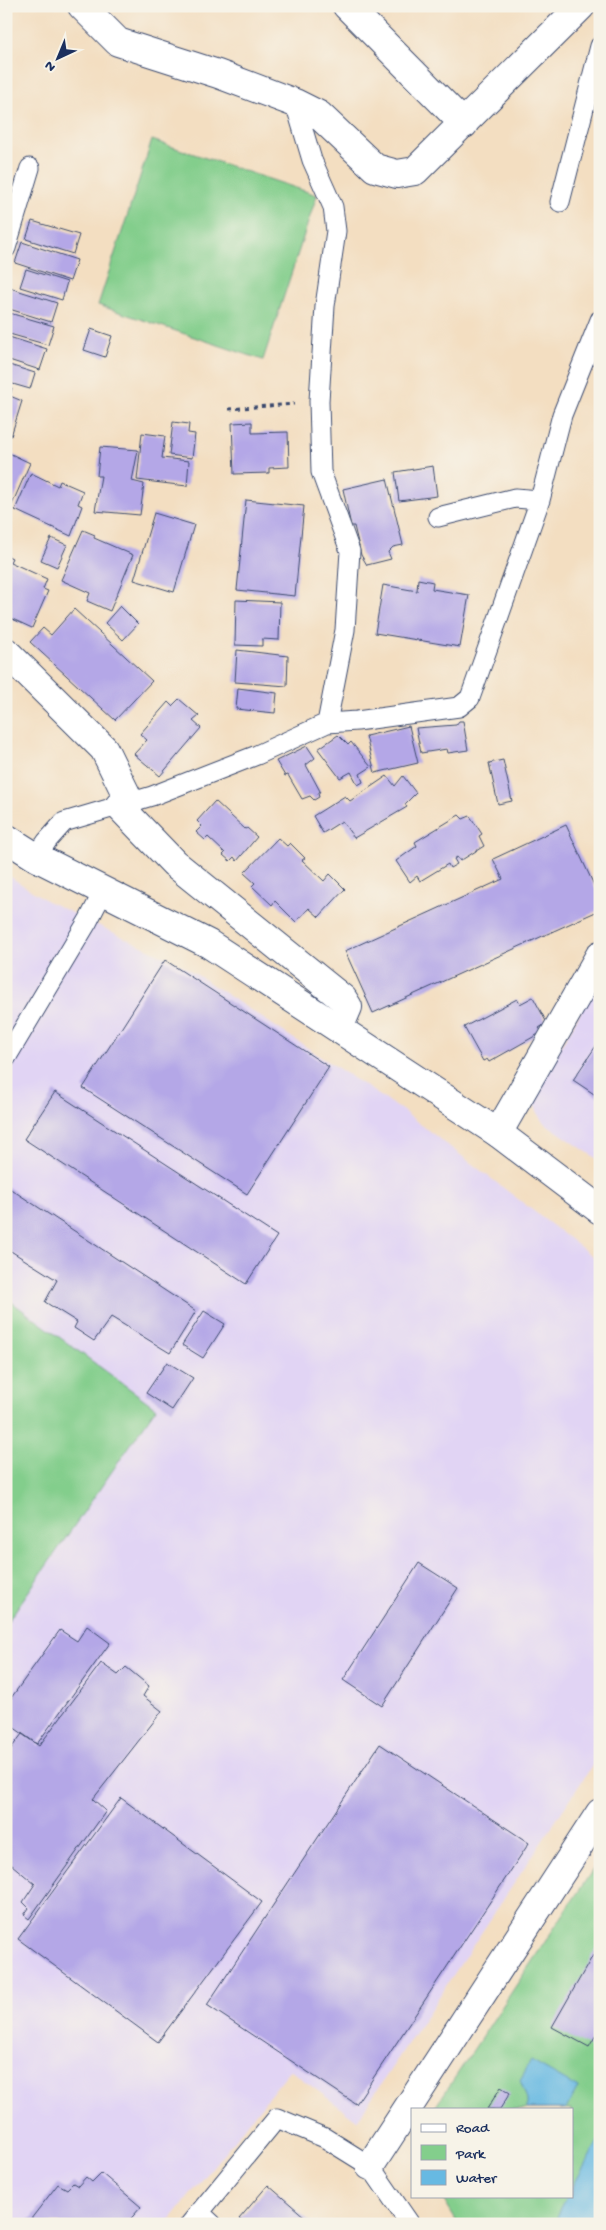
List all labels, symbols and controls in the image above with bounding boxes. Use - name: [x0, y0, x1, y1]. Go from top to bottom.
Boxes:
- north arrow: [32, 32, 82, 82]
- text: N: [42, 56, 60, 75]
- legend: [411, 2108, 574, 2198]
- text: Road: [456, 2120, 490, 2138]
- text: Park: [455, 2146, 486, 2164]
- text: Water: [456, 2170, 498, 2188]

